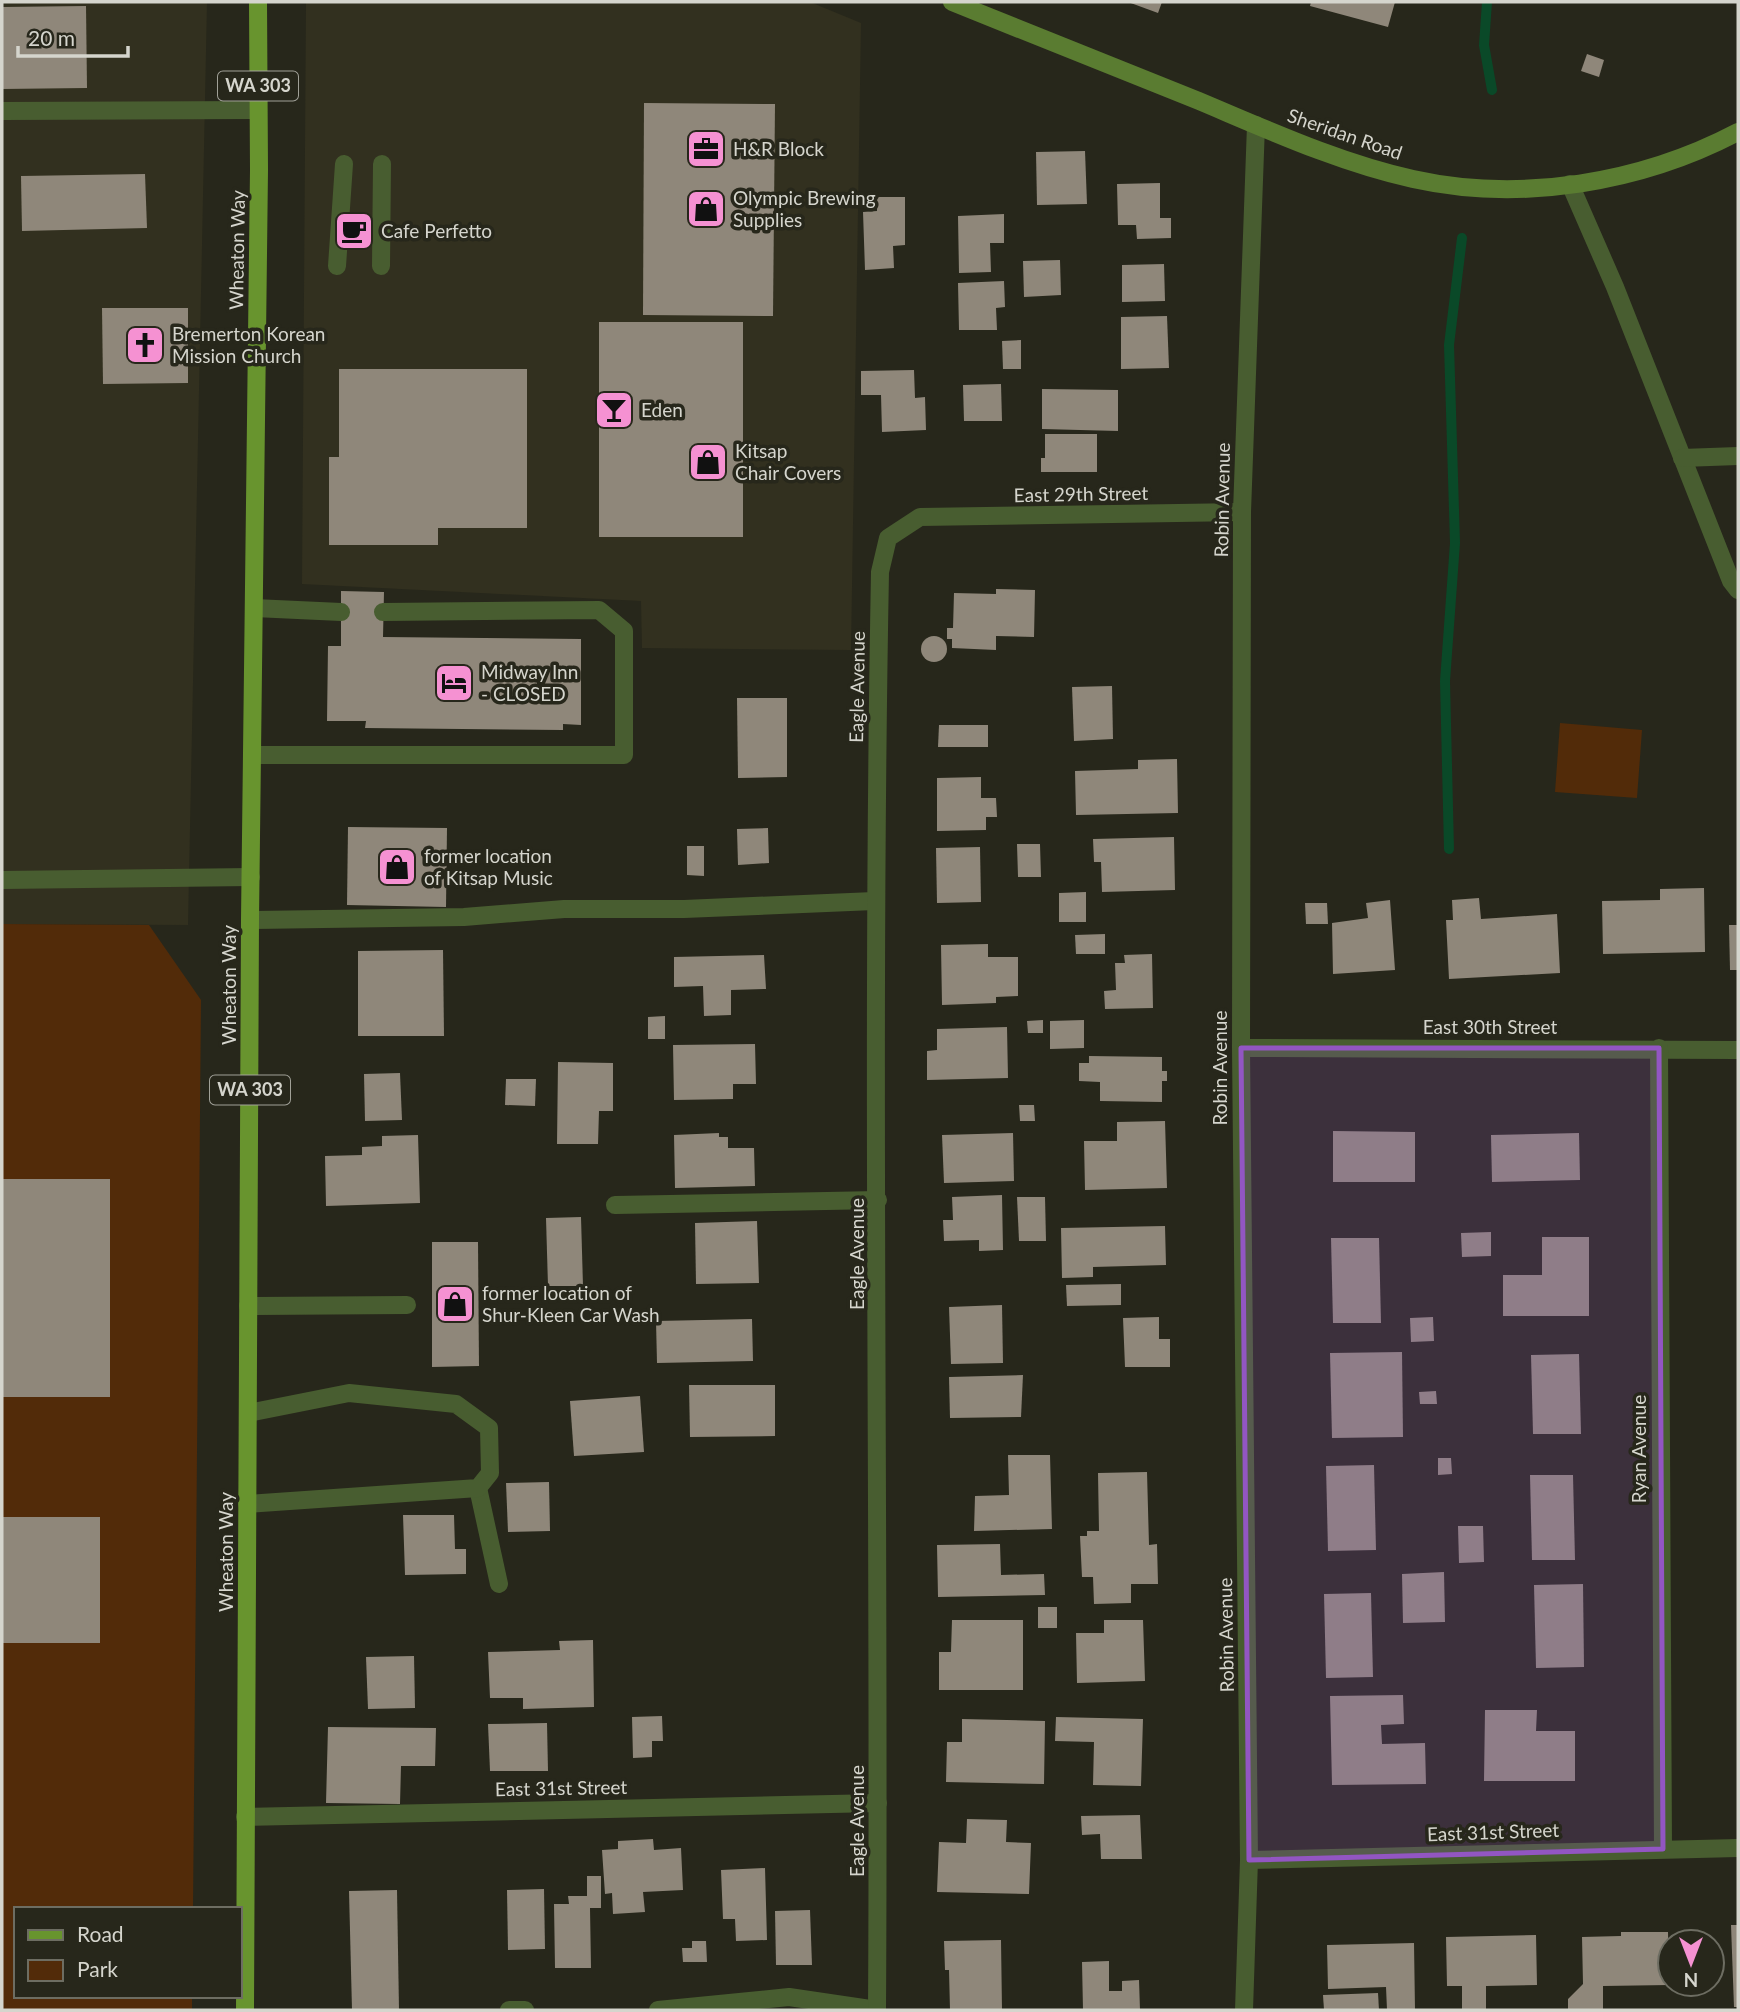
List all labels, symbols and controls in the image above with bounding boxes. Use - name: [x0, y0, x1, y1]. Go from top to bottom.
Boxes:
- scale bar: [18, 14, 128, 58]
- text: 20 m: [28, 25, 75, 50]
- road number: WA 303: [218, 72, 298, 100]
- street label: Sheridan Road: [1285, 103, 1406, 164]
- office icon: H&R Block: [685, 128, 727, 170]
- place label: H&R Block: [733, 137, 824, 160]
- place label: Olympic Brewing Supplies: [733, 186, 876, 231]
- shop icon: Olympic Brewing Supplies: [685, 188, 727, 230]
- street label: Wheaton Way: [224, 190, 249, 310]
- cafe icon: Cafe Perfetto: [333, 210, 375, 252]
- place label: Cafe Perfetto: [381, 219, 492, 242]
- place label: Bremerton Korean Mission Church: [172, 322, 325, 367]
- church icon: Bremerton Korean Mission Church: [124, 324, 166, 366]
- bar icon: Eden: [593, 389, 635, 431]
- place label: Eden: [641, 398, 683, 421]
- place label: Kitsap Chair Covers: [735, 439, 841, 484]
- shop icon: Kitsap Chair Covers: [687, 441, 729, 483]
- street label: Robin Avenue: [1209, 442, 1234, 558]
- street label: East 29th Street: [1014, 481, 1149, 506]
- street label: Eagle Avenue: [844, 631, 869, 743]
- place label: Midway Inn - CLOSED: [481, 660, 578, 705]
- hotel icon: Midway Inn - CLOSED: [433, 662, 475, 704]
- place label: former location of Kitsap Music: [424, 844, 553, 889]
- shop icon: former location of Kitsap Music: [376, 846, 418, 888]
- street label: Wheaton Way: [217, 925, 240, 1045]
- street label: Robin Avenue: [1208, 1011, 1231, 1126]
- street label: East 30th Street: [1423, 1015, 1557, 1038]
- road number: WA 303: [210, 1076, 290, 1105]
- street label: Eagle Avenue: [845, 1198, 868, 1310]
- place label: former location of Shur-Kleen Car Wash: [482, 1281, 660, 1326]
- shop icon: former location of Shur-Kleen Car Wash: [434, 1283, 476, 1325]
- street label: Ryan Avenue: [1627, 1395, 1650, 1503]
- street label: Wheaton Way: [214, 1492, 237, 1612]
- street label: Robin Avenue: [1213, 1577, 1238, 1693]
- street label: Eagle Avenue: [845, 1765, 868, 1877]
- street label: East 31st Street: [495, 1775, 627, 1800]
- street label: East 31st Street: [1427, 1818, 1560, 1845]
- legend: [14, 1907, 242, 1998]
- text: Road: [77, 1921, 124, 1946]
- north arrow: [1656, 1928, 1726, 1998]
- text: Park: [77, 1956, 118, 1981]
- text: N: [1684, 1969, 1698, 1992]

